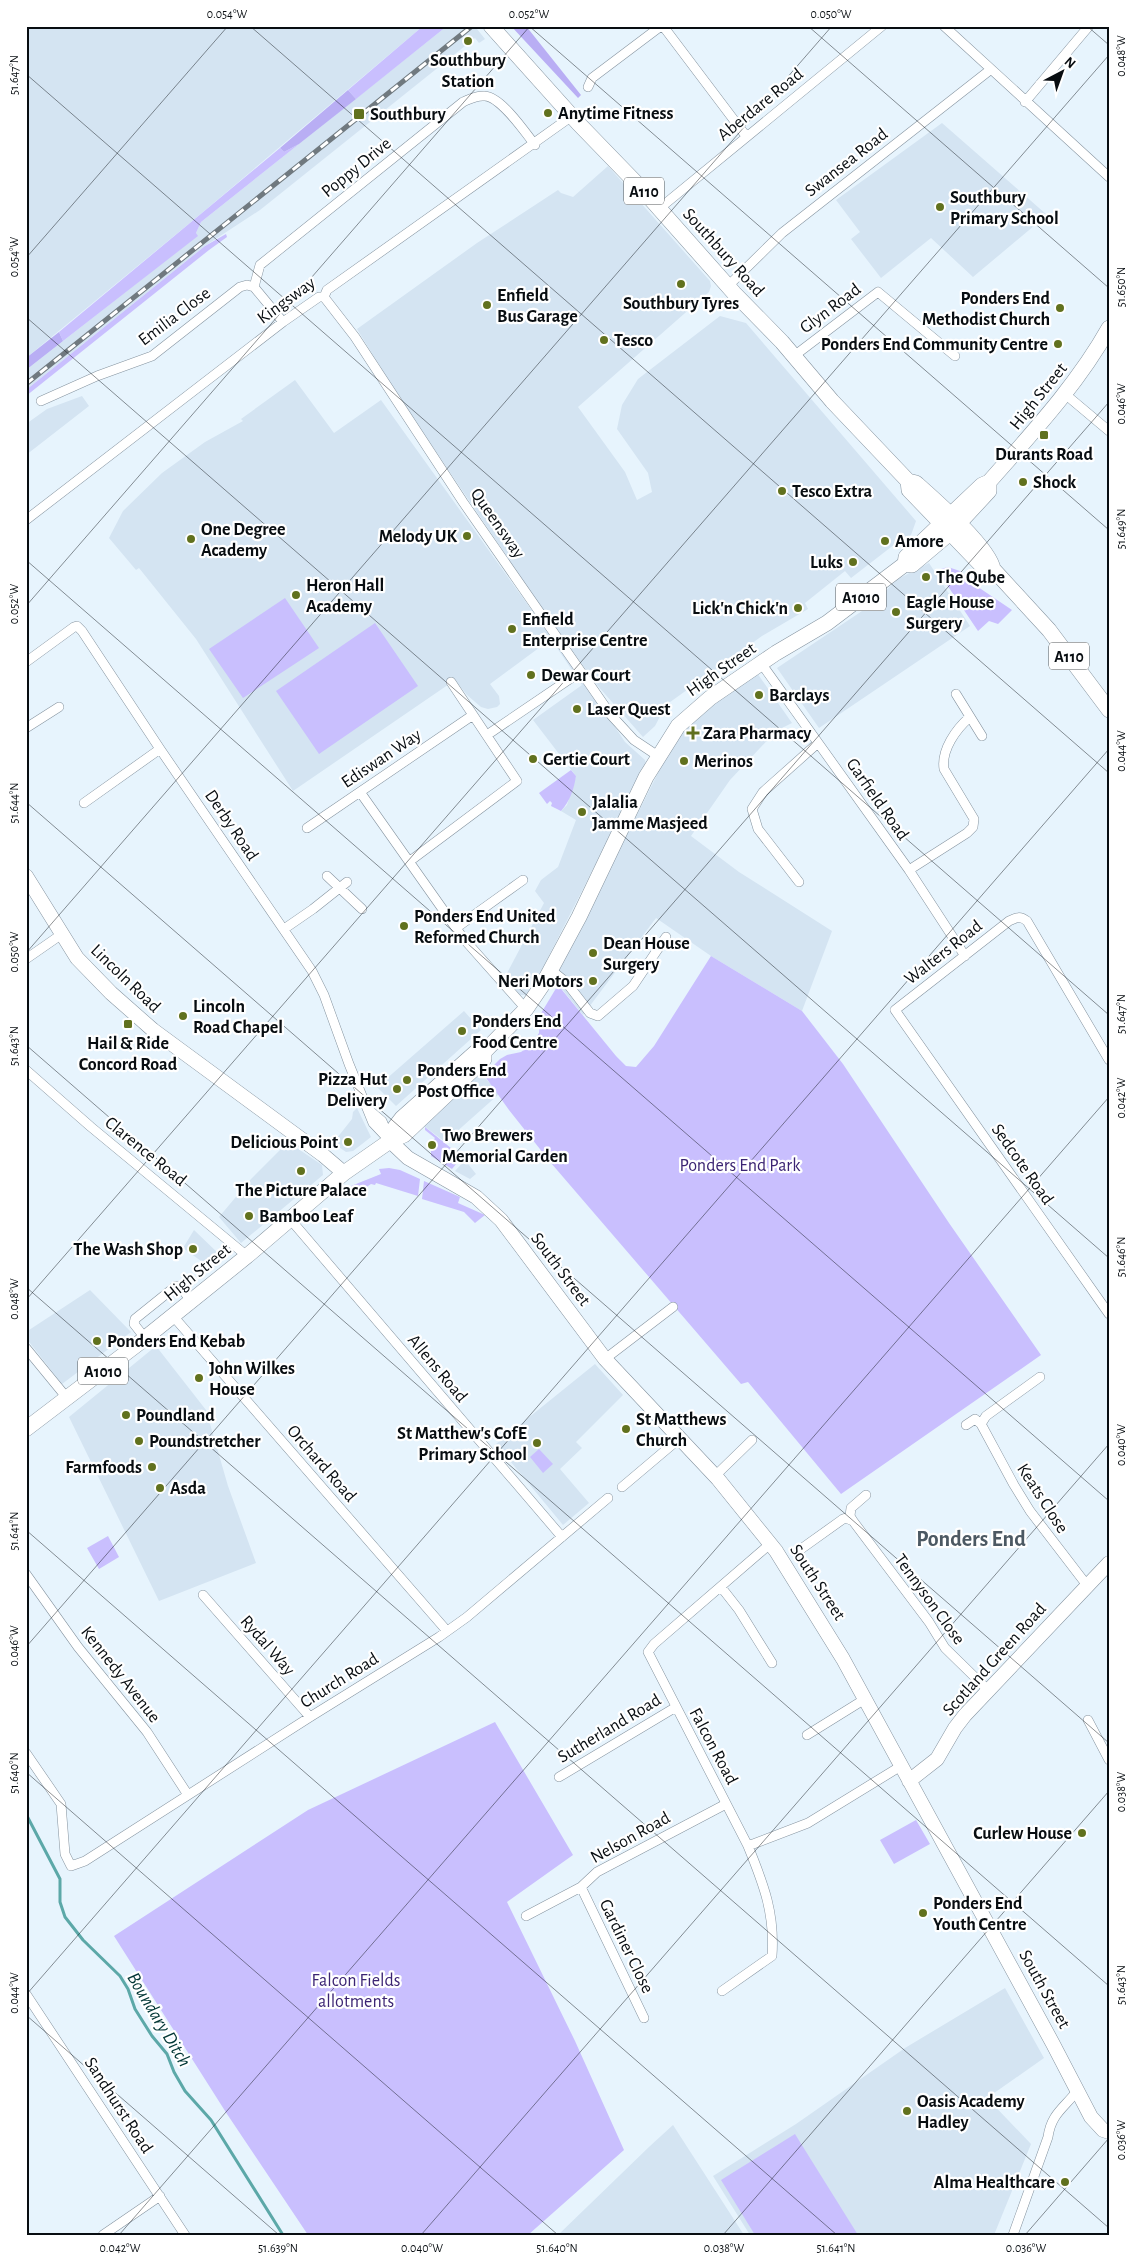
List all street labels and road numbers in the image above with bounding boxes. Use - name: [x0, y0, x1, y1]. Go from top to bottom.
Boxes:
- street label: Aberdare Road: [715, 65, 807, 145]
- street label: Swansea Road: [802, 125, 891, 200]
- street label: Poppy Drive: [318, 134, 395, 201]
- road number: A110: [624, 178, 664, 205]
- street label: Southbury Road: [679, 205, 767, 300]
- street label: Kingsway: [254, 274, 319, 328]
- street label: Glyn Road: [797, 280, 864, 337]
- street label: Emilia Close: [135, 284, 214, 350]
- street label: High Street: [1007, 360, 1071, 433]
- street label: Queensway: [467, 485, 528, 562]
- road number: A1010: [836, 584, 886, 610]
- street label: High Street: [684, 639, 760, 700]
- road number: A110: [1049, 642, 1089, 669]
- street label: Ediswan Way: [339, 726, 425, 792]
- street label: Garfield Road: [842, 755, 912, 844]
- street label: Derby Road: [201, 787, 261, 864]
- street label: Walters Road: [901, 917, 986, 988]
- street label: Lincoln Road: [87, 941, 164, 1016]
- street label: Clarence Road: [101, 1114, 190, 1190]
- street label: Sedcote Road: [988, 1121, 1057, 1208]
- street label: South Street: [527, 1230, 594, 1310]
- street label: High Street: [161, 1240, 235, 1305]
- street label: Allens Road: [404, 1331, 471, 1406]
- road number: A1010: [78, 1358, 128, 1384]
- street label: Orchard Road: [283, 1422, 359, 1506]
- street label: Keats Close: [1013, 1461, 1071, 1537]
- street label: South Street: [786, 1541, 848, 1624]
- street label: Tennyson Close: [891, 1551, 968, 1648]
- street label: Scotland Green Road: [940, 1600, 1050, 1719]
- street label: Rydal Way: [237, 1612, 298, 1679]
- street label: Kennedy Avenue: [77, 1623, 163, 1726]
- street label: Church Road: [297, 1650, 382, 1712]
- street label: Sutherland Road: [555, 1691, 664, 1767]
- street label: Falcon Road: [686, 1705, 741, 1788]
- street label: Nelson Road: [588, 1809, 673, 1867]
- street label: Gardiner Close: [596, 1897, 657, 1996]
- street label: South Street: [1015, 1947, 1073, 2032]
- street label: Sandhurst Road: [81, 2054, 156, 2157]

